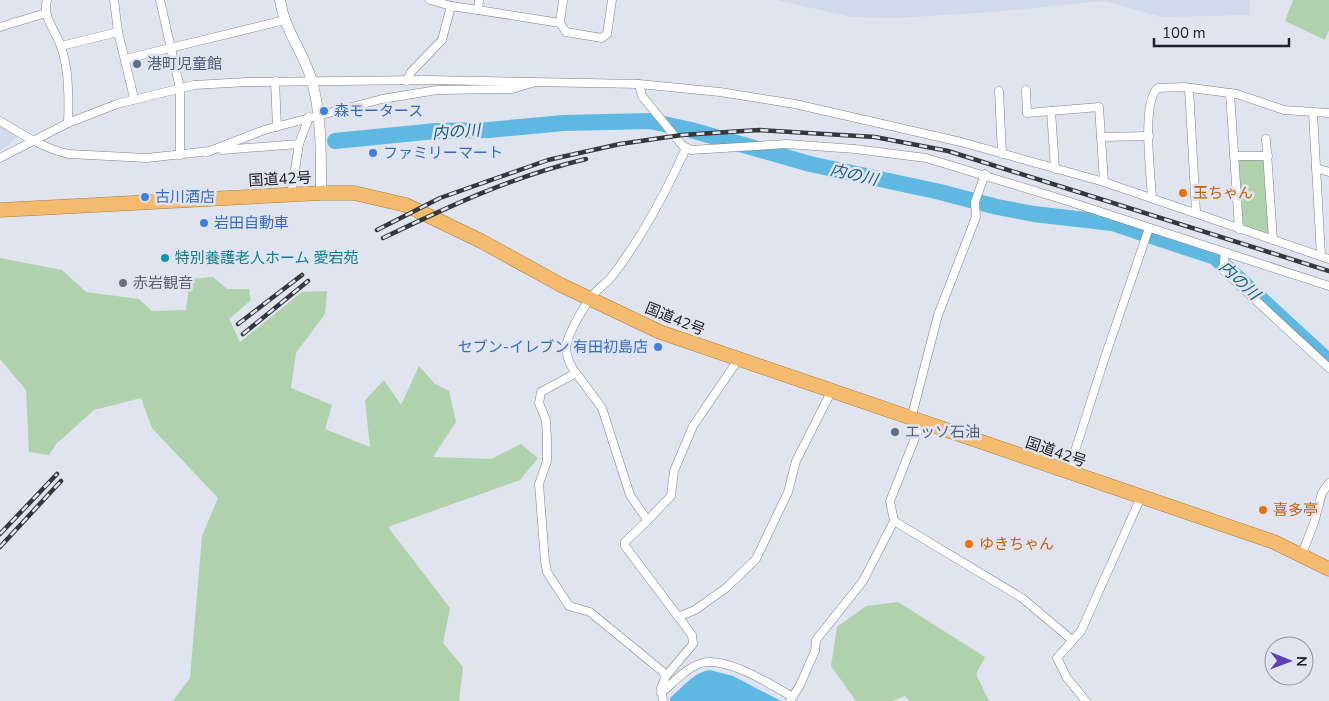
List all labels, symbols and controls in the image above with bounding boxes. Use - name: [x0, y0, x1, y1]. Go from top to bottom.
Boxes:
- scale bar: [1154, 15, 1289, 47]
- text: 100 m: [1162, 23, 1206, 43]
- place label: 港町児童館: [147, 54, 222, 74]
- marker: 港町児童館: [131, 58, 143, 70]
- place label: 森モータース: [334, 101, 423, 121]
- marker: 森モータース: [318, 105, 330, 117]
- water label: 内の川: [431, 119, 483, 145]
- place label: ファミリーマート: [383, 143, 503, 163]
- marker: ファミリーマート: [367, 147, 379, 159]
- water label: 内の川: [828, 159, 882, 192]
- street label: 国道42号: [248, 167, 312, 191]
- place label: 玉ちゃん: [1193, 183, 1253, 203]
- place label: 古川酒店: [155, 187, 215, 207]
- marker: 玉ちゃん: [1177, 187, 1189, 199]
- marker: 古川酒店: [139, 191, 151, 203]
- place label: 岩田自動車: [214, 213, 289, 233]
- marker: 岩田自動車: [198, 217, 210, 229]
- place label: 特別養護老人ホーム 愛宕苑: [175, 248, 358, 268]
- marker: 特別養護老人ホーム 愛宕苑: [159, 252, 171, 264]
- water label: 内の川: [1214, 256, 1266, 307]
- place label: 赤岩観音: [133, 273, 193, 293]
- marker: 赤岩観音: [117, 277, 129, 289]
- street label: 国道42号: [642, 298, 708, 340]
- place label: セブン-イレブン 有田初島店: [458, 337, 648, 357]
- marker: セブン-イレブン 有田初島店: [652, 341, 664, 353]
- place label: エッソ石油: [905, 422, 980, 442]
- marker: エッソ石油: [889, 426, 901, 438]
- street label: 国道42号: [1023, 432, 1089, 472]
- place label: 喜多亭: [1273, 500, 1318, 520]
- marker: 喜多亭: [1257, 504, 1269, 516]
- place label: ゆきちゃん: [979, 534, 1054, 554]
- marker: ゆきちゃん: [963, 538, 975, 550]
- north arrow: [1264, 636, 1314, 686]
- text: N: [1292, 656, 1311, 667]

